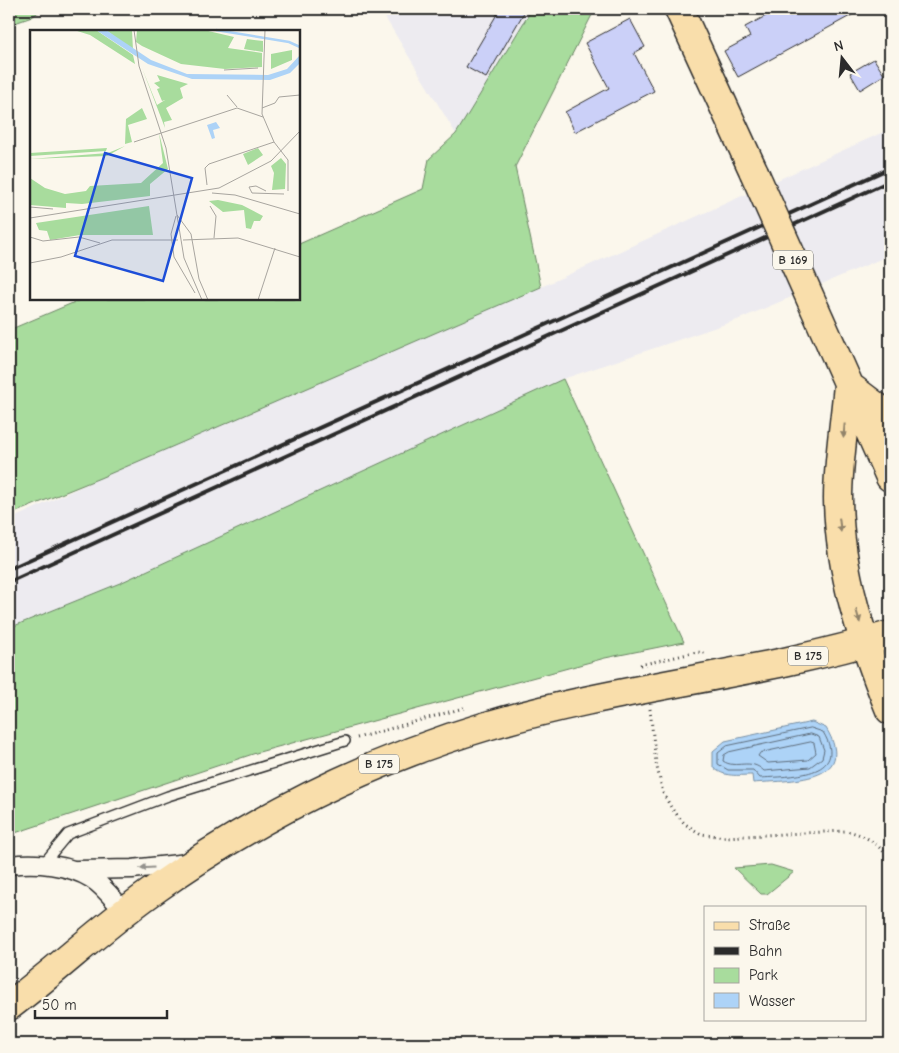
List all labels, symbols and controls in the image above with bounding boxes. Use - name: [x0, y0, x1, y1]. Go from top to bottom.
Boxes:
- inset map: [30, 30, 300, 300]
- north arrow: [816, 32, 866, 82]
- text: N: [832, 37, 845, 55]
- road number: B 169: [773, 250, 813, 270]
- one-way arrow: [840, 423, 848, 439]
- one-way arrow: [836, 518, 844, 534]
- one-way arrow: [854, 609, 862, 624]
- road number: B 175: [788, 646, 828, 666]
- road number: B 175: [359, 754, 399, 774]
- one-way arrow: [139, 865, 155, 873]
- legend: [704, 906, 866, 1020]
- text: Straße: [749, 916, 791, 934]
- text: Bahn: [749, 942, 782, 960]
- text: Park: [749, 966, 778, 984]
- scale bar: [35, 988, 168, 1020]
- text: Wasser: [749, 992, 795, 1010]
- text: 50 m: [42, 996, 77, 1014]

